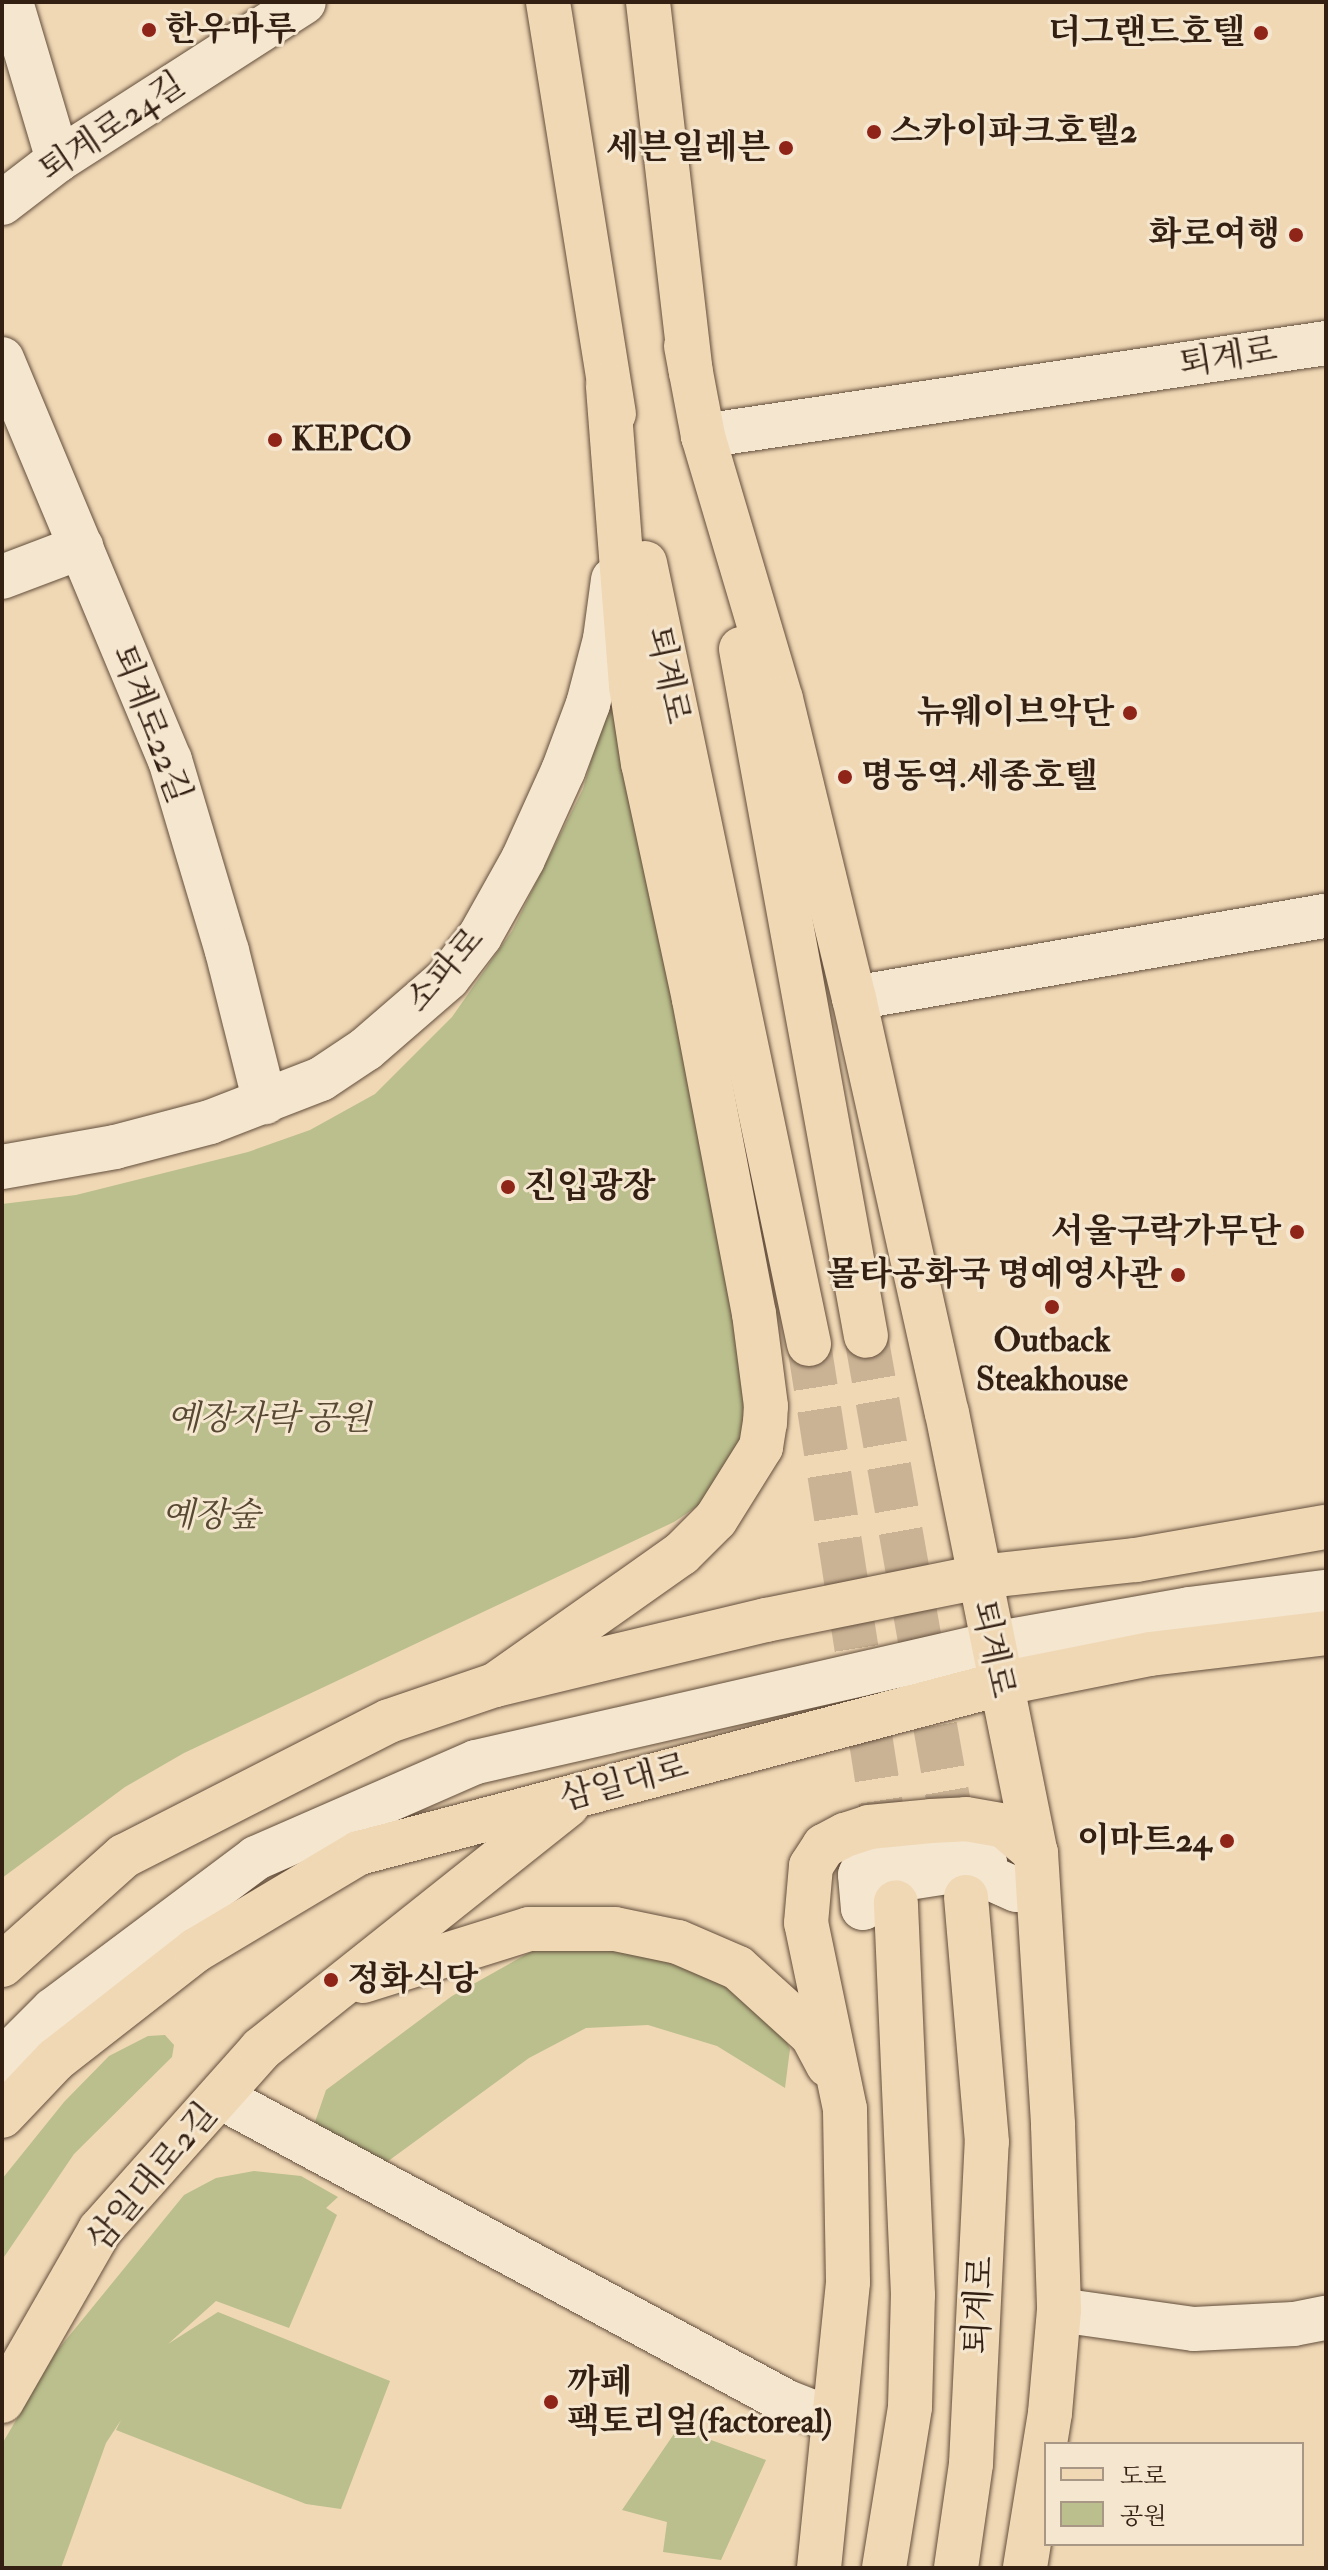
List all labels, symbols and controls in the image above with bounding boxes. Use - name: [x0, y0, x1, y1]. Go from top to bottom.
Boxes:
- place label: 한우마루: [165, 10, 296, 50]
- place label: 더그랜드호텔: [1048, 13, 1245, 53]
- marker: 한우마루: [140, 21, 158, 39]
- marker: 더그랜드호텔: [1252, 24, 1270, 42]
- street label: 퇴계로24길: [31, 63, 193, 191]
- place label: 스카이파크호텔2: [890, 112, 1137, 152]
- marker: 스카이파크호텔2: [865, 123, 883, 141]
- place label: 세븐일레븐: [606, 128, 770, 168]
- marker: 세븐일레븐: [777, 139, 795, 157]
- place label: 화로여행: [1149, 215, 1280, 255]
- marker: 화로여행: [1287, 226, 1305, 244]
- street label: 퇴계로: [1176, 329, 1280, 385]
- place label: KEPCO: [291, 420, 412, 460]
- marker: KEPCO: [266, 431, 284, 449]
- street label: 퇴계로: [638, 623, 698, 727]
- street label: 퇴계로22길: [102, 639, 200, 809]
- place label: 뉴웨이브악단: [917, 693, 1114, 733]
- marker: 뉴웨이브악단: [1121, 704, 1139, 722]
- place label: 명동역.세종호텔: [861, 757, 1098, 797]
- marker: 명동역.세종호텔: [836, 768, 854, 786]
- street label: 소파로: [397, 919, 493, 1021]
- place label: 진입광장: [524, 1167, 655, 1207]
- marker: 진입광장: [499, 1178, 517, 1196]
- place label: 서울구락가무단: [1051, 1212, 1281, 1252]
- marker: 서울구락가무단: [1288, 1223, 1306, 1241]
- place label: 몰타공화국 명예영사관: [826, 1255, 1162, 1295]
- marker: 몰타공화국 명예영사관: [1169, 1266, 1187, 1284]
- marker: Outback Steakhouse: [1043, 1298, 1061, 1316]
- place label: Outback Steakhouse: [976, 1320, 1128, 1400]
- park label: 예장자락 공원: [167, 1399, 371, 1439]
- park label: 예장숲: [162, 1496, 260, 1536]
- street label: 퇴계로: [963, 1597, 1023, 1701]
- street label: 삼일대로: [555, 1745, 693, 1819]
- place label: 이마트24: [1077, 1821, 1211, 1861]
- marker: 이마트24: [1218, 1832, 1236, 1850]
- place label: 정화식당: [347, 1960, 478, 2000]
- marker: 정화식당: [322, 1971, 340, 1989]
- street label: 삼일대로2길: [78, 2094, 226, 2260]
- street label: 퇴계로: [956, 2255, 1002, 2355]
- place label: 까페 팩토리얼(factoreal): [567, 2362, 832, 2442]
- marker: 까페 팩토리얼(factoreal): [542, 2393, 560, 2411]
- legend: [1044, 2442, 1304, 2546]
- text: 도로: [1120, 2461, 1166, 2492]
- text: 공원: [1120, 2501, 1166, 2532]

